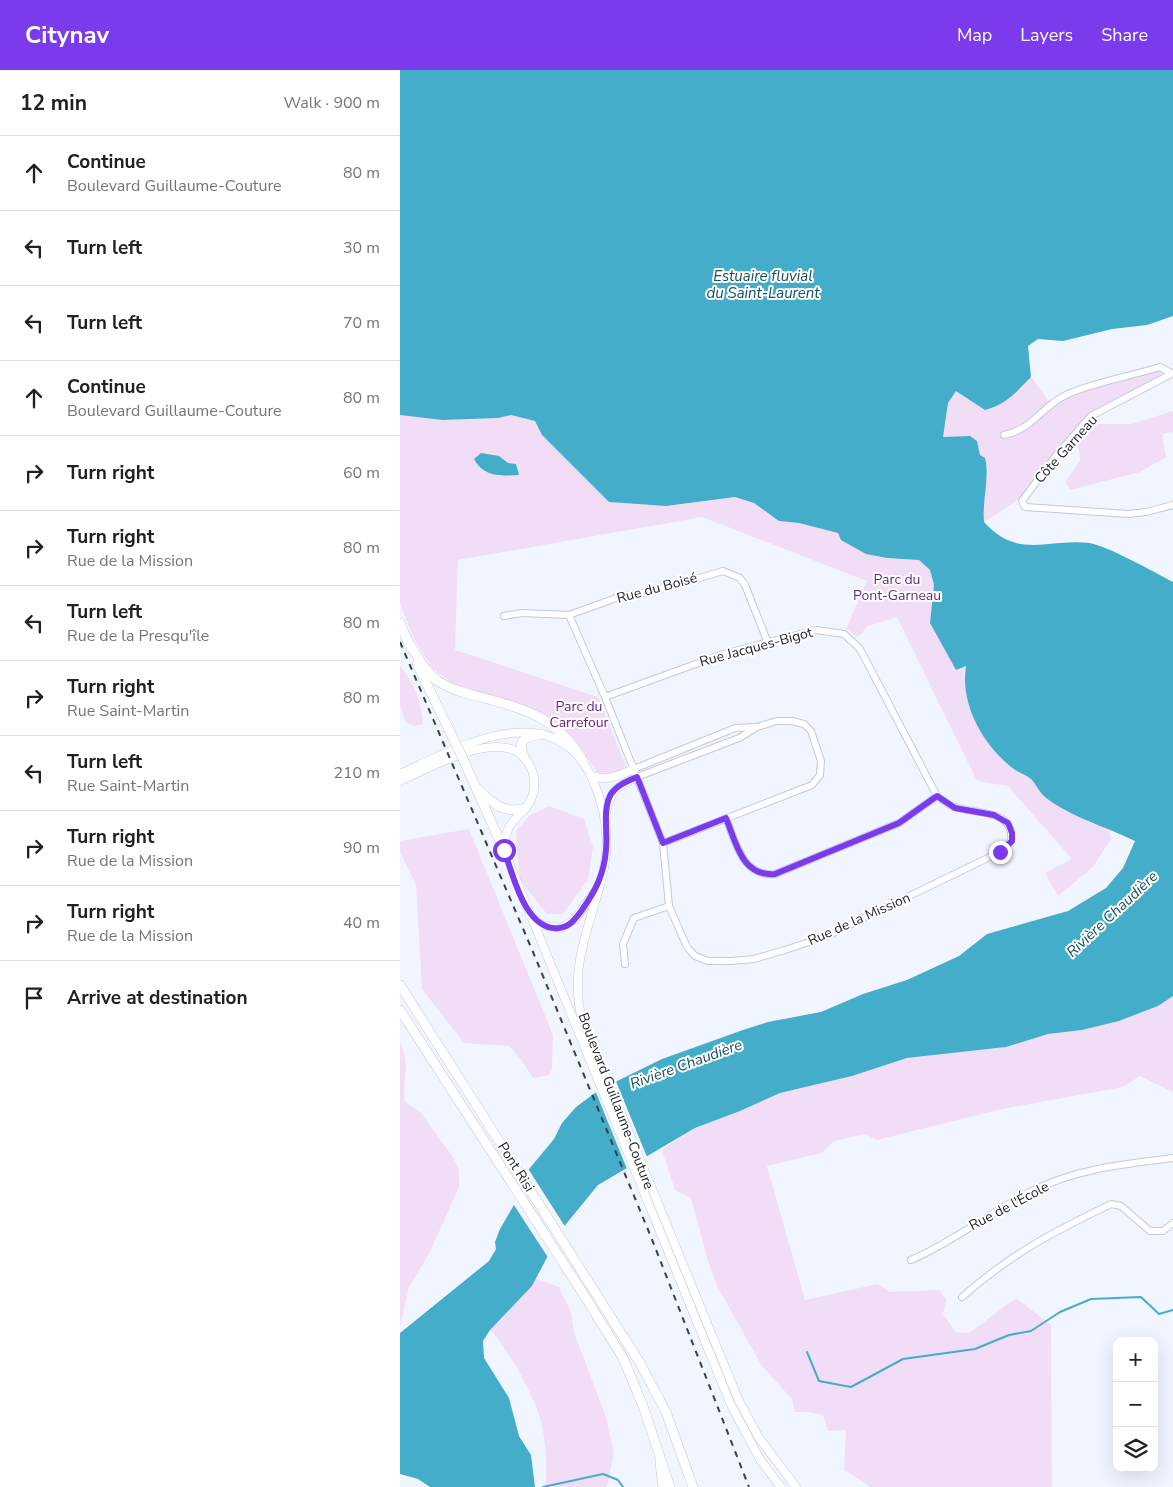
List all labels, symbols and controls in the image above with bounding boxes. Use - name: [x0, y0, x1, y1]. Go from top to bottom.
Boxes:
- text: Citynav: [25, 19, 109, 51]
- text: Map: [957, 23, 992, 47]
- text: Layers: [1020, 23, 1073, 47]
- text: Share: [1101, 23, 1148, 47]
- text: 12 min: [20, 89, 87, 117]
- text: Walk · 900 m: [284, 92, 380, 114]
- text: Continue: [67, 149, 146, 175]
- icon: ahead: [20, 159, 48, 187]
- text: 80 m: [343, 162, 380, 184]
- text: Boulevard Guillaume-Couture: [67, 175, 282, 197]
- icon: left: [20, 234, 48, 262]
- text: Turn left: [67, 235, 142, 261]
- text: 30 m: [343, 237, 380, 259]
- water label: Estuaire fluvial du Saint-Laurent: [706, 266, 820, 303]
- icon: left: [20, 309, 48, 337]
- text: Turn left: [67, 310, 142, 336]
- text: 70 m: [343, 312, 380, 334]
- text: Continue: [67, 374, 146, 400]
- icon: ahead: [20, 384, 48, 412]
- text: 80 m: [343, 387, 380, 409]
- text: Boulevard Guillaume-Couture: [67, 400, 282, 422]
- street label: Côte Garneau: [1030, 411, 1102, 487]
- icon: right: [20, 459, 48, 487]
- text: Turn right: [67, 460, 154, 486]
- text: 60 m: [343, 462, 380, 484]
- text: Turn right: [67, 524, 154, 550]
- icon: right: [20, 534, 48, 562]
- text: 80 m: [343, 537, 380, 559]
- text: Rue de la Mission: [67, 550, 193, 572]
- street label: Rue du Boisé: [615, 568, 699, 608]
- park label: Parc du Pont-Garneau: [853, 570, 941, 605]
- text: Turn left: [67, 599, 142, 625]
- icon: left: [20, 609, 48, 637]
- text: 80 m: [343, 612, 380, 634]
- street label: Rue Jacques-Bigot: [697, 623, 815, 671]
- text: Rue de la Presqu'île: [67, 625, 209, 647]
- text: Turn right: [67, 674, 154, 700]
- icon: right: [20, 684, 48, 712]
- text: 80 m: [343, 687, 380, 709]
- park label: Parc du Carrefour: [549, 697, 609, 732]
- text: Rue Saint-Martin: [67, 700, 189, 722]
- text: Turn left: [67, 749, 142, 775]
- icon: left: [20, 759, 48, 787]
- text: 210 m: [333, 762, 380, 784]
- text: Rue Saint-Martin: [67, 775, 189, 797]
- text: Turn right: [67, 824, 154, 850]
- icon: right: [20, 834, 48, 862]
- text: 90 m: [343, 837, 380, 859]
- route start: [493, 839, 516, 862]
- route end: [989, 841, 1012, 864]
- text: Rue de la Mission: [67, 850, 193, 872]
- water label: Rivière Chaudière: [1062, 866, 1162, 962]
- street label: Rue de la Mission: [805, 888, 913, 950]
- text: Turn right: [67, 899, 154, 925]
- icon: right: [20, 909, 48, 937]
- text: 40 m: [343, 912, 380, 934]
- text: Rue de la Mission: [67, 925, 193, 947]
- icon: arrive: [20, 984, 48, 1012]
- text: Arrive at destination: [67, 985, 248, 1011]
- street label: Boulevard Guillaume-Couture: [573, 1010, 659, 1192]
- water label: Rivière Chaudière: [627, 1034, 745, 1094]
- street label: Pont Risi: [493, 1138, 539, 1196]
- street label: Rue de l'École: [966, 1177, 1052, 1235]
- map controls: [1113, 1337, 1158, 1472]
- button: +: [1113, 1337, 1158, 1382]
- button: −: [1113, 1382, 1158, 1427]
- button: layers: [1113, 1427, 1158, 1472]

